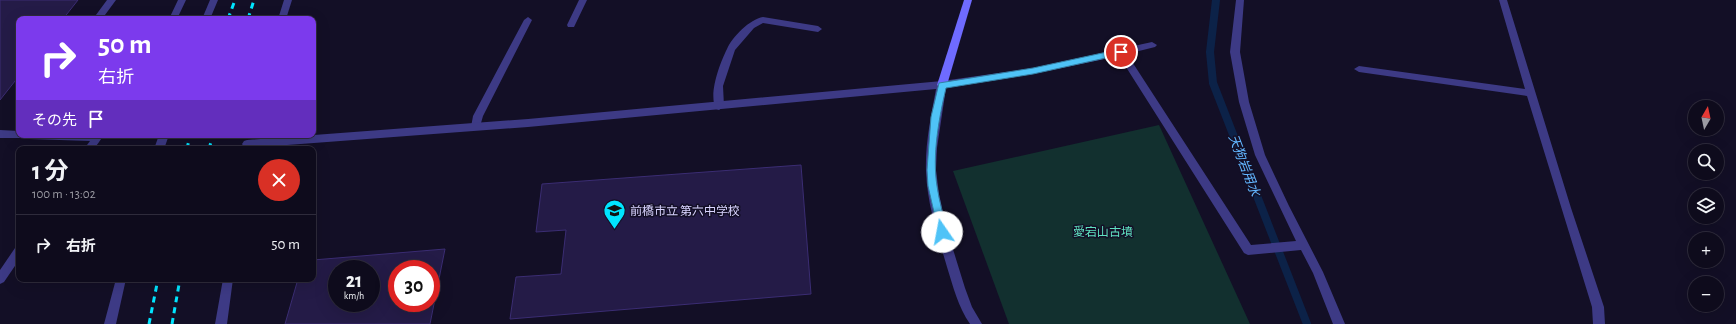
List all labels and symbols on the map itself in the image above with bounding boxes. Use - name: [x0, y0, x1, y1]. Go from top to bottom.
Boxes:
- pin: [1104, 35, 1138, 69]
- north arrow: [1688, 100, 1724, 136]
- water label: 天狗岩用水: [1226, 133, 1263, 200]
- school or university icon: 前橋市立 第六中学校: [601, 198, 627, 231]
- place label: 前橋市立 第六中学校: [630, 204, 740, 217]
- position arrow: [921, 211, 963, 253]
- park label: 愛宕山古墳: [1073, 225, 1133, 238]
- speed limit sign: 30: [388, 260, 440, 312]

